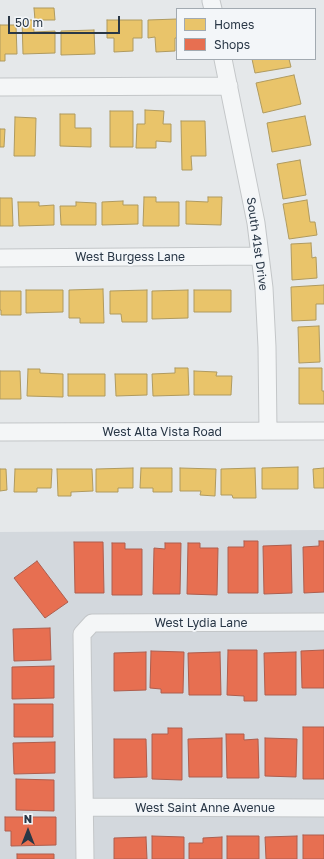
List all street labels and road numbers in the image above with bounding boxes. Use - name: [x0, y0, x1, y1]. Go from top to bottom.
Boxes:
- street label: South 41st Drive: [243, 196, 271, 292]
- street label: West Burgess Lane: [75, 250, 185, 264]
- street label: West Alta Vista Road: [102, 425, 222, 439]
- street label: West Lydia Lane: [155, 616, 247, 630]
- street label: West Saint Anne Avenue: [135, 801, 275, 815]

